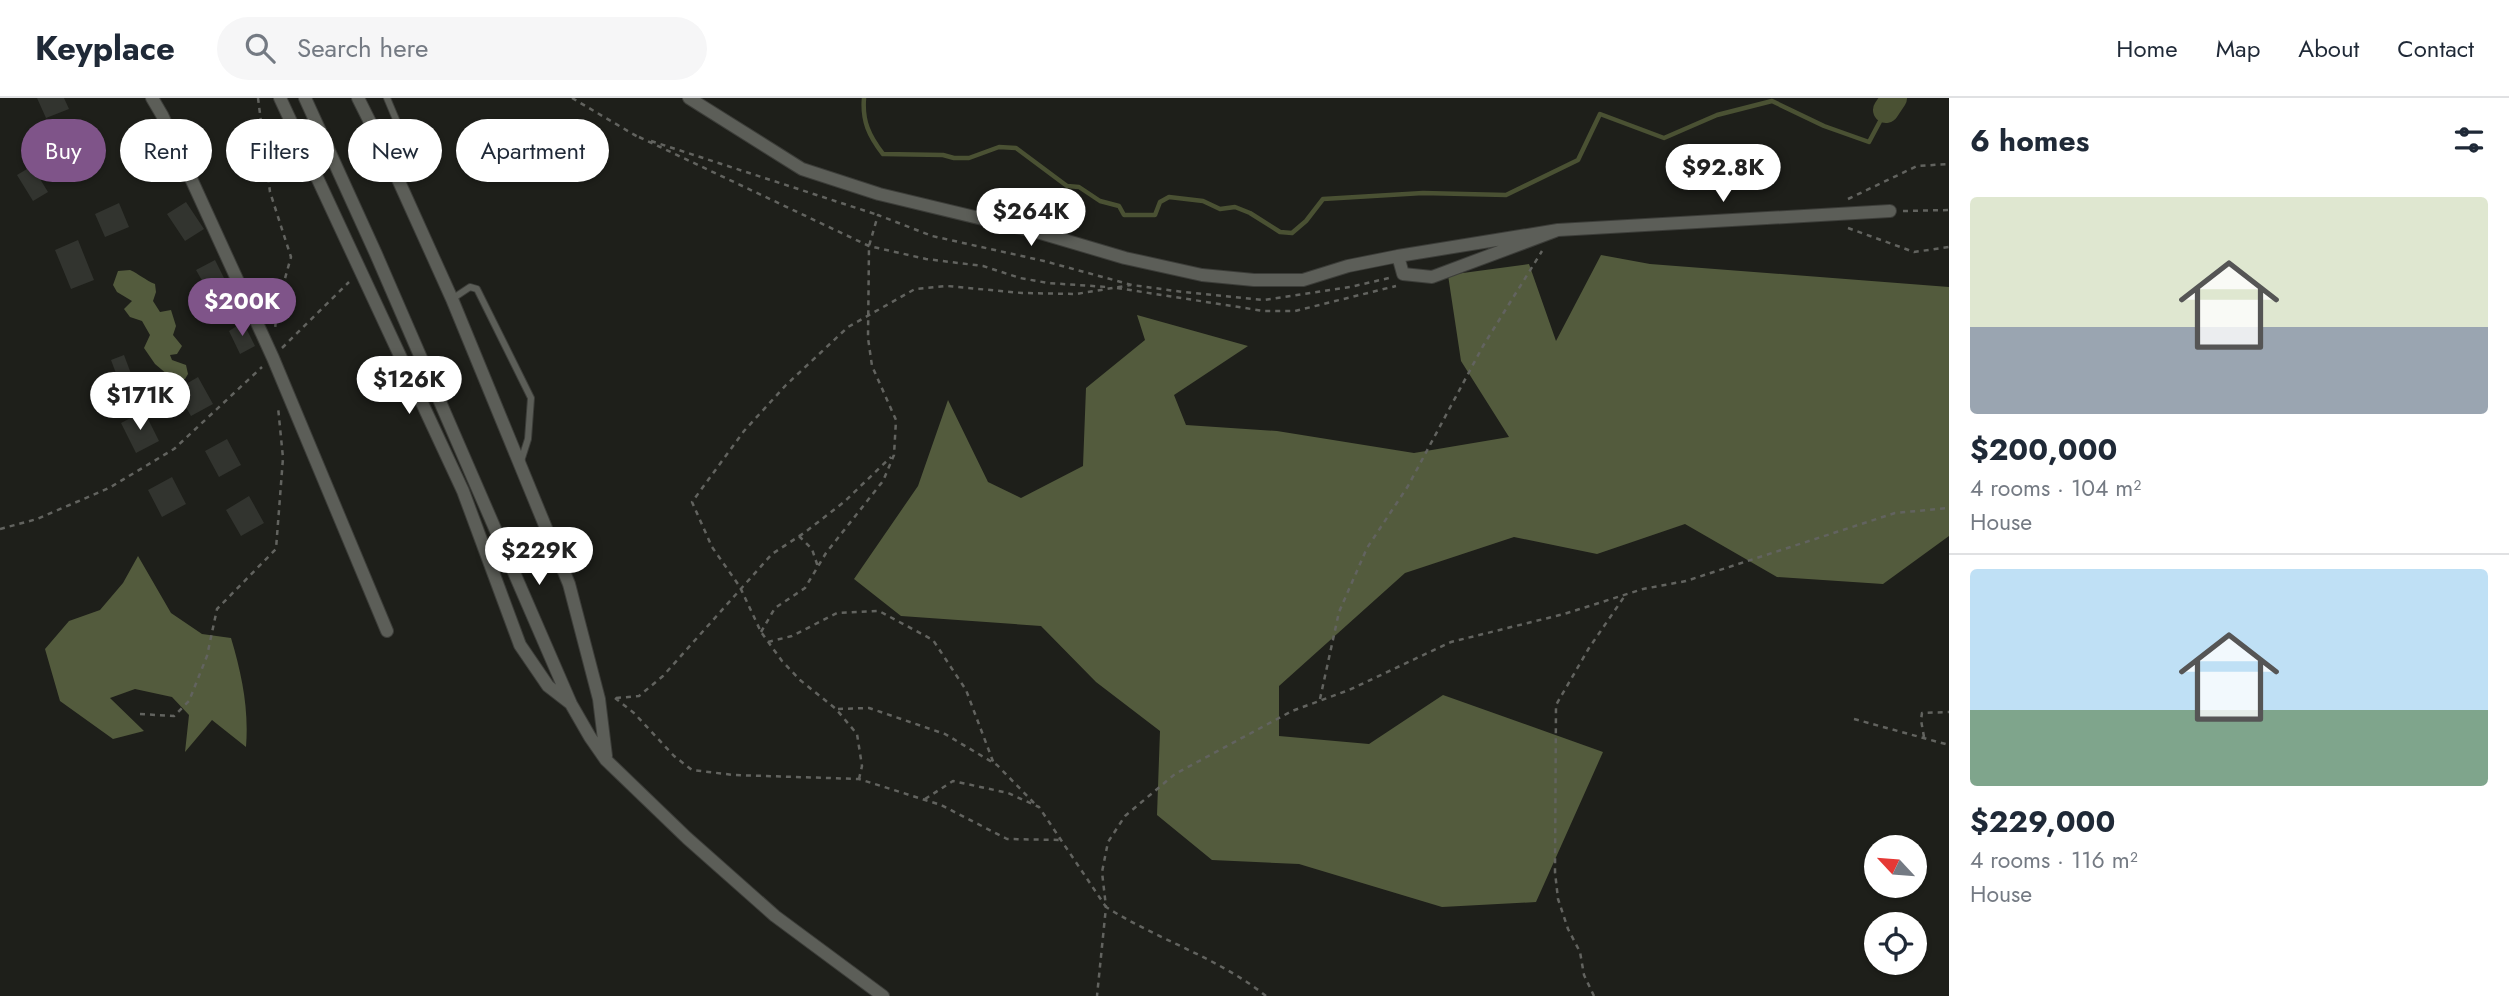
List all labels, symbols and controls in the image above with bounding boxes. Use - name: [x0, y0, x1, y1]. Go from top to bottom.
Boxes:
- search box: [217, 17, 707, 80]
- text: Keyplace: [35, 25, 175, 72]
- icon: search: [241, 29, 279, 67]
- text: Search here: [297, 29, 428, 67]
- text: Home: [2116, 31, 2178, 66]
- text: Map: [2216, 31, 2260, 66]
- text: About: [2298, 31, 2359, 66]
- text: Contact: [2397, 31, 2474, 66]
- chip: Buy: [21, 119, 106, 182]
- chip: Rent: [120, 119, 212, 182]
- chip: Filters: [226, 119, 334, 182]
- chip: New: [348, 119, 442, 182]
- chip: Apartment: [456, 119, 609, 182]
- text: 6 homes: [1970, 119, 2089, 162]
- icon: filters: [2450, 121, 2488, 159]
- pin: $92.8K: [1666, 144, 1780, 204]
- text: $92.8K: [1682, 150, 1764, 184]
- pin: $264K: [982, 188, 1080, 248]
- text: $264K: [993, 194, 1069, 228]
- icon: home: [2166, 242, 2292, 368]
- pin: $200K: [193, 278, 291, 338]
- text: $200K: [204, 284, 280, 318]
- pin: $126K: [360, 356, 458, 416]
- text: $126K: [373, 362, 445, 396]
- pin: $171K: [91, 372, 189, 432]
- text: $171K: [106, 378, 174, 412]
- text: $200,000: [1970, 428, 2117, 471]
- text: 4 rooms · 104 m²: [1970, 471, 2141, 505]
- text: House: [1970, 505, 2032, 539]
- pin: $229K: [490, 528, 588, 587]
- text: $229K: [501, 533, 577, 567]
- icon: home: [2166, 614, 2292, 740]
- text: $229,000: [1970, 800, 2115, 843]
- north arrow: [1864, 835, 1927, 898]
- map controls: [1864, 835, 1927, 975]
- text: 4 rooms · 116 m²: [1970, 843, 2138, 877]
- text: House: [1970, 877, 2032, 911]
- button: locate: [1864, 912, 1927, 975]

